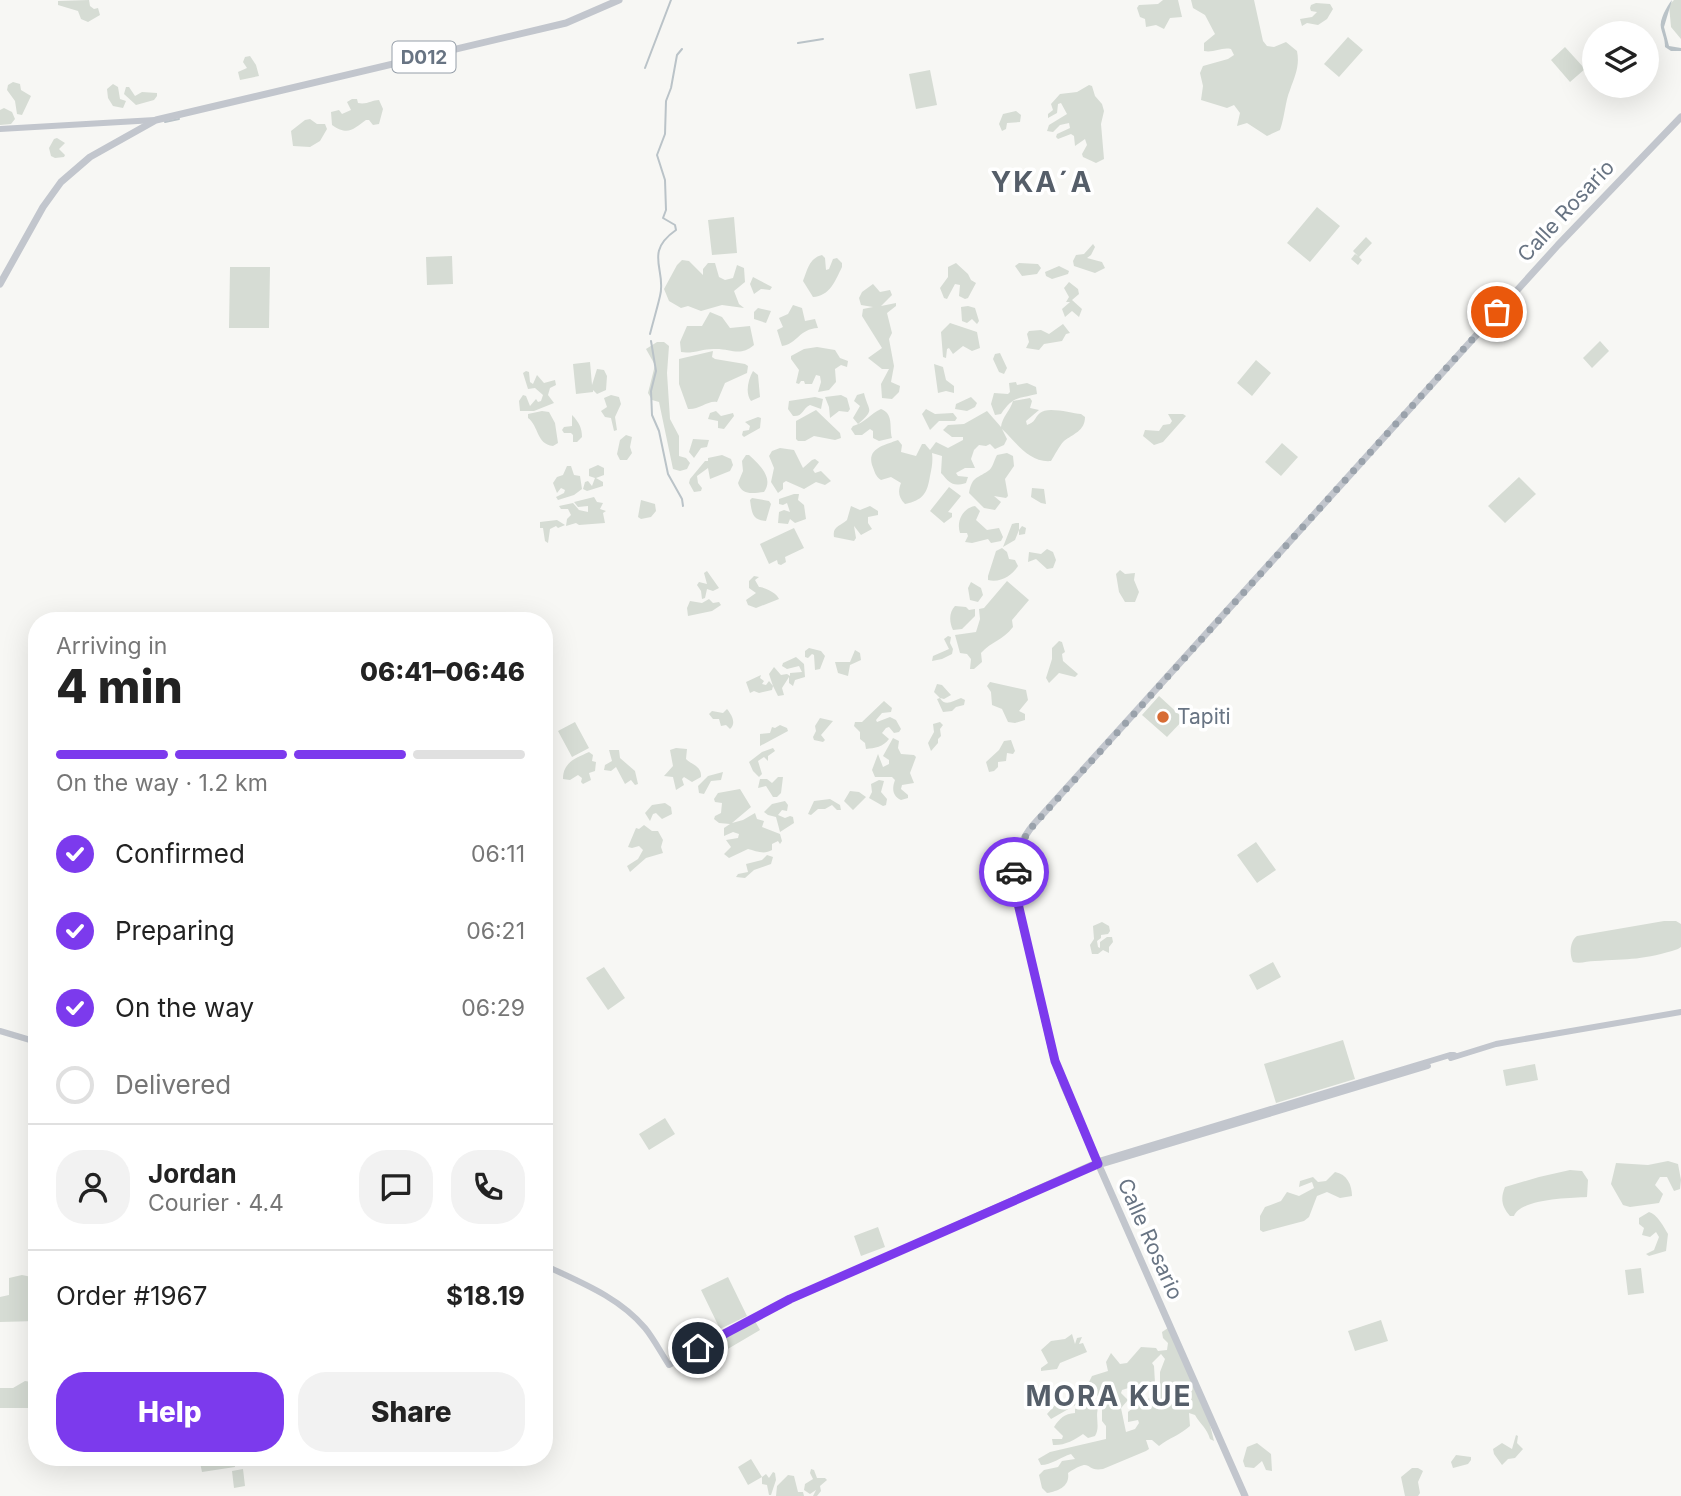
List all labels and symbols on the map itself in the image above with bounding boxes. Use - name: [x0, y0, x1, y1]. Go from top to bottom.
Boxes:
- road number: D012: [392, 41, 456, 72]
- street label: Calle Rosario: [1512, 155, 1619, 267]
- district label: YKA´A: [991, 165, 1093, 199]
- pin: [1467, 282, 1527, 342]
- place label: Tapiti: [1177, 704, 1231, 729]
- marker: Tapiti: [1155, 709, 1171, 725]
- courier: [979, 837, 1049, 907]
- street label: Calle Rosario: [1113, 1174, 1188, 1303]
- pin: [668, 1318, 728, 1378]
- district label: MORA KUE: [1025, 1379, 1193, 1413]

